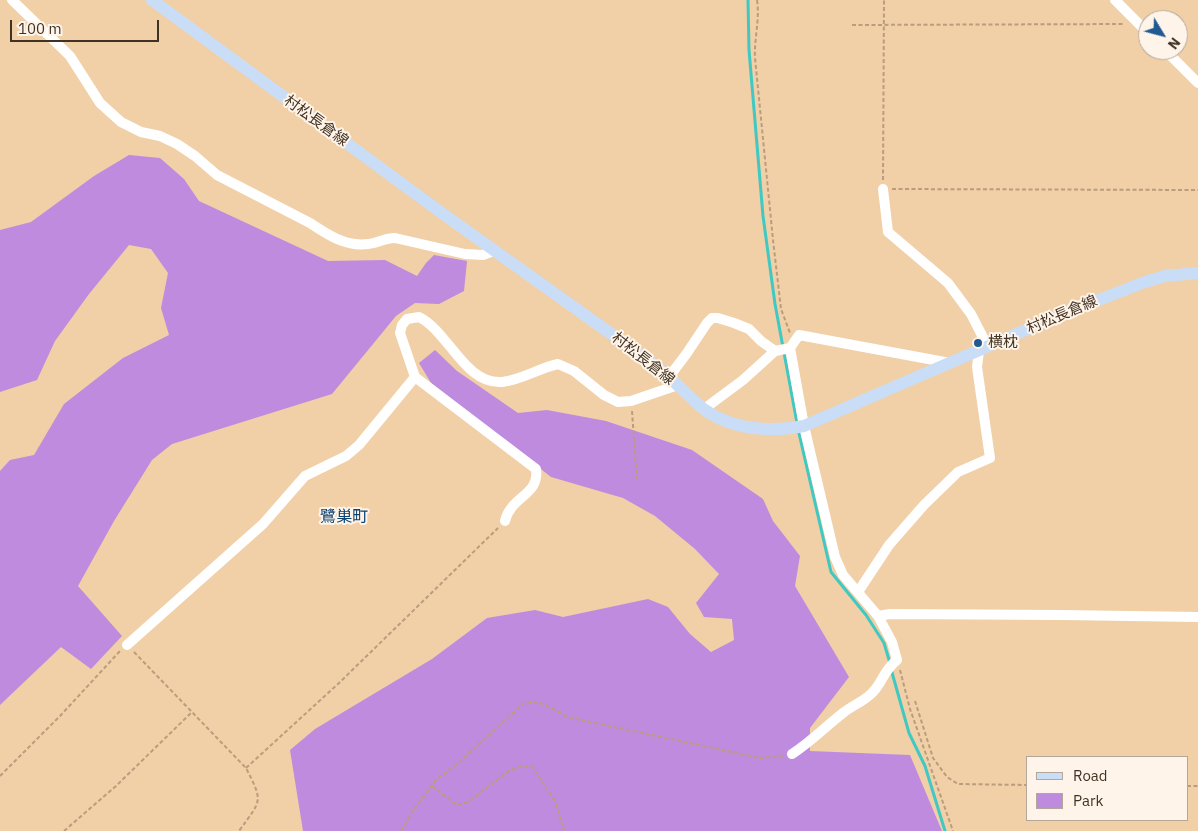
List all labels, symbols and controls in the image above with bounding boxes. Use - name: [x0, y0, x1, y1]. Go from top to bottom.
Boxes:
- scale bar: [12, 10, 161, 42]
- north arrow: [1138, 10, 1188, 60]
- text: 100 m: [18, 19, 62, 38]
- text: N: [1164, 34, 1184, 53]
- street label: 村松長倉線: [280, 92, 352, 150]
- street label: 村松長倉線: [1024, 292, 1100, 338]
- street label: 村松長倉線: [608, 329, 678, 389]
- place label: 横枕: [988, 334, 1018, 352]
- marker: 横枕: [972, 337, 984, 349]
- district label: 鷺巣町: [320, 507, 368, 527]
- legend: [1026, 756, 1188, 821]
- text: Road: [1073, 766, 1108, 785]
- text: Park: [1073, 791, 1103, 810]

